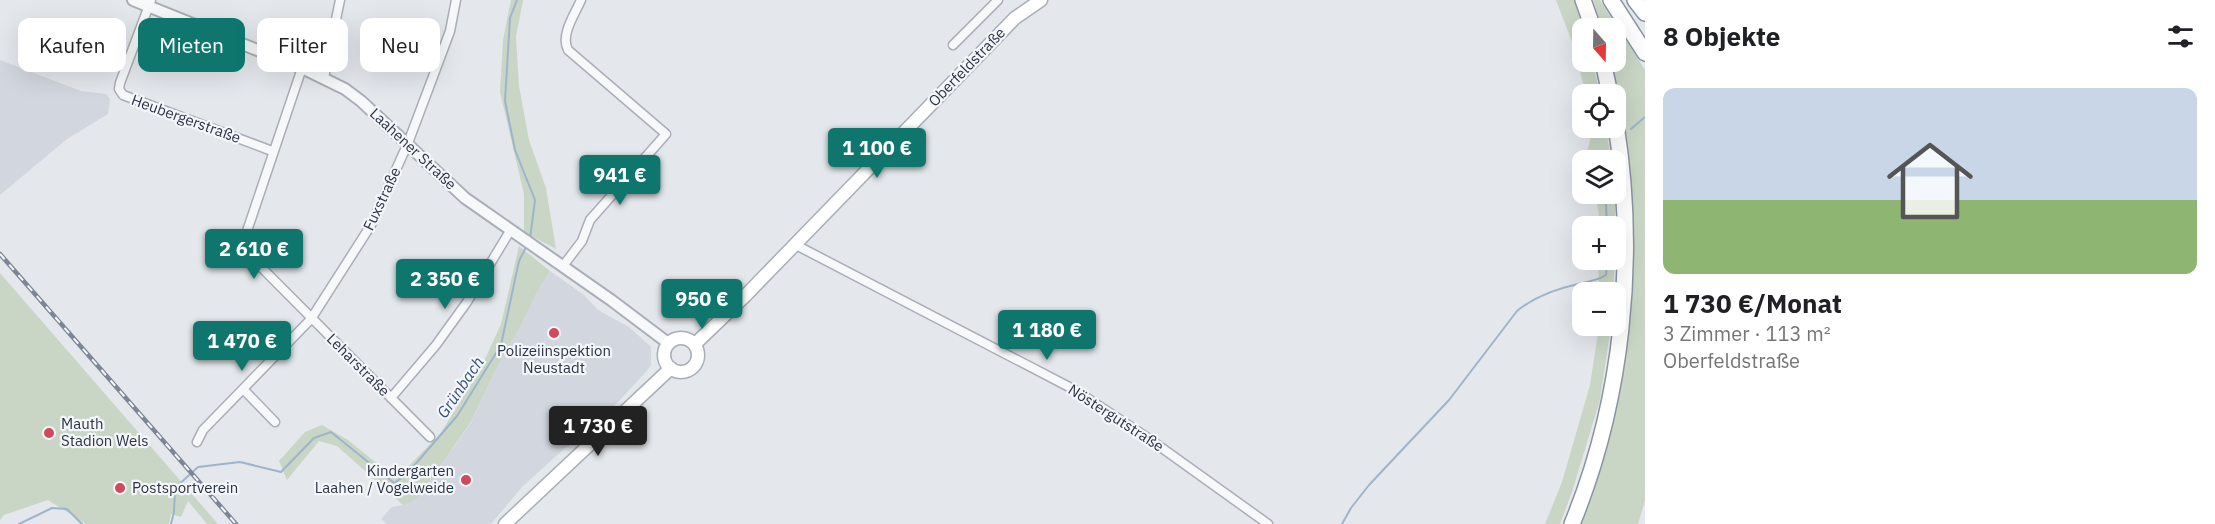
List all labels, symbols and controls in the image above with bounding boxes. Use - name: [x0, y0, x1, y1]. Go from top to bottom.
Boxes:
- chip: Kaufen: [18, 18, 126, 72]
- chip: Mieten: [138, 18, 245, 72]
- chip: Filter: [257, 18, 348, 72]
- chip: Neu: [360, 18, 440, 72]
- north arrow: [1572, 18, 1626, 72]
- map controls: [1572, 18, 1626, 336]
- text: 8 Objekte: [1663, 19, 1780, 53]
- icon: filters: [2164, 20, 2197, 53]
- street label: Oberfeldstraße: [924, 23, 1009, 110]
- button: locate: [1572, 84, 1626, 138]
- street label: Heubergerstraße: [129, 90, 243, 147]
- street label: Laahener Straße: [366, 104, 461, 194]
- icon: home: [1876, 127, 1984, 235]
- pin: 1 100 €: [822, 128, 932, 179]
- text: 1 100 €: [842, 134, 912, 161]
- button: layers: [1572, 150, 1626, 204]
- pin: 941 €: [578, 155, 662, 206]
- text: 941 €: [593, 161, 647, 188]
- street label: Fuxstraße: [359, 164, 404, 234]
- button: +: [1572, 216, 1626, 270]
- pin: 2 610 €: [199, 229, 309, 280]
- text: 2 610 €: [219, 235, 289, 262]
- pin: 2 350 €: [390, 259, 500, 310]
- text: 2 350 €: [410, 265, 480, 292]
- pin: 950 €: [660, 279, 744, 330]
- button: −: [1572, 282, 1626, 336]
- text: 950 €: [675, 285, 729, 312]
- text: 1 730 €/Monat: [1663, 286, 1842, 320]
- pin: 1 180 €: [992, 310, 1102, 361]
- text: 1 180 €: [1012, 316, 1082, 343]
- text: 3 Zimmer · 113 m²: [1663, 320, 1831, 347]
- pin: 1 470 €: [187, 321, 297, 372]
- marker: Polizeiinspektion Neustadt: [547, 326, 561, 340]
- text: 1 470 €: [207, 327, 277, 354]
- street label: Leharstraße: [323, 329, 394, 400]
- place label: Polizeiinspektion Neustadt: [497, 341, 611, 377]
- text: Oberfeldstraße: [1663, 347, 1800, 374]
- water label: Grünbach: [432, 352, 488, 422]
- street label: Nöstergutstraße: [1065, 380, 1168, 456]
- pin: 1 730 €: [543, 406, 653, 457]
- text: 1 730 €: [563, 412, 633, 439]
- place label: Mauth Stadion Wels: [61, 414, 149, 450]
- marker: Mauth Stadion Wels: [42, 426, 56, 440]
- place label: Kindergarten Laahen / Vogelweide: [315, 461, 454, 497]
- marker: Kindergarten Laahen / Vogelweide: [459, 473, 473, 487]
- place label: Postsportverein: [132, 478, 238, 497]
- marker: Postsportverein: [113, 481, 127, 495]

